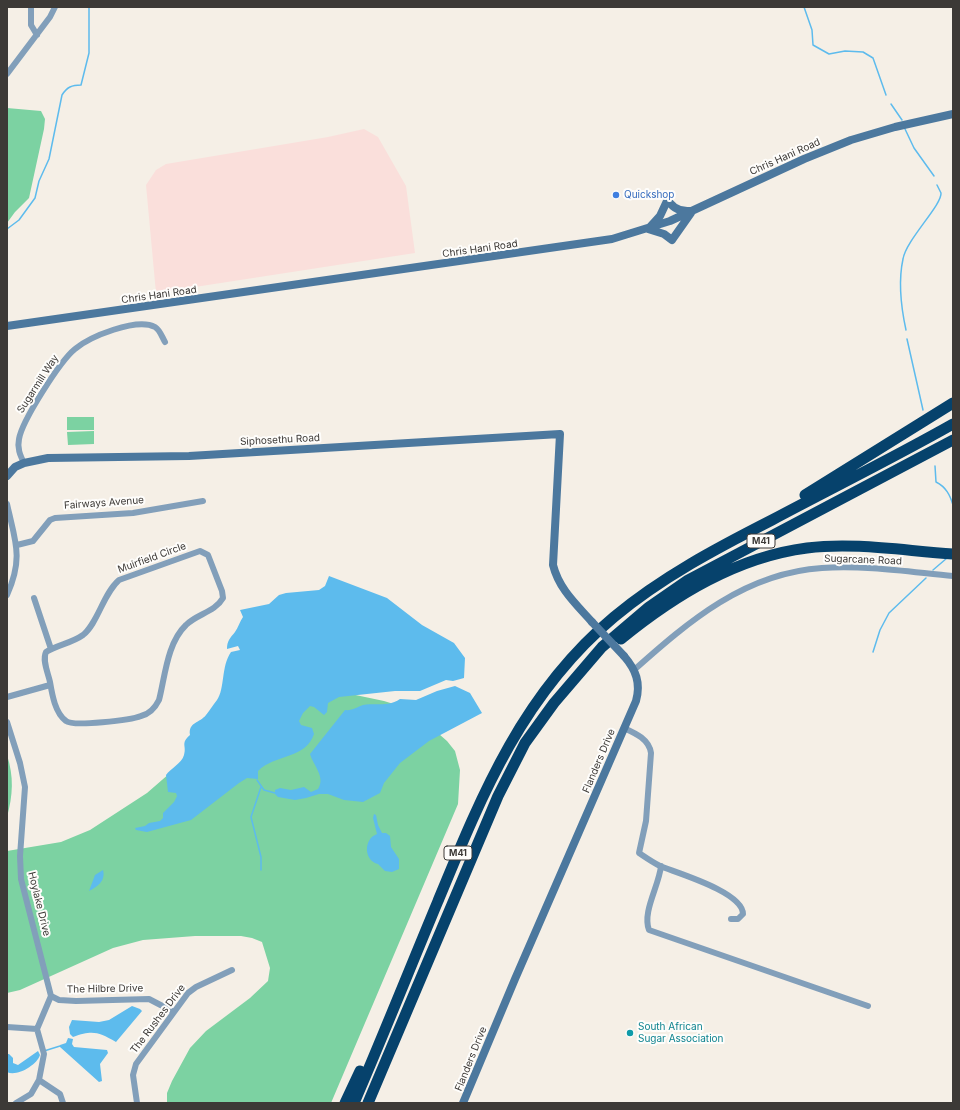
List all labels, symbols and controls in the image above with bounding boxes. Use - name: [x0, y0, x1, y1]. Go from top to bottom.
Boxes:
- street label: Chris Hani Road: [748, 136, 822, 178]
- place label: Quickshop: [624, 189, 674, 201]
- marker: Quickshop: [611, 190, 621, 200]
- street label: Chris Hani Road: [442, 238, 518, 260]
- street label: Chris Hani Road: [121, 284, 197, 306]
- street label: Sugarmill Way: [15, 353, 61, 415]
- street label: Siphosethu Road: [240, 432, 320, 448]
- street label: Fairways Avenue: [64, 494, 144, 512]
- road number: M41: [747, 534, 775, 548]
- street label: Muirfield Circle: [116, 540, 188, 576]
- street label: Sugarcane Road: [824, 553, 902, 567]
- street label: Flanders Drive: [580, 727, 618, 795]
- road number: M41: [444, 846, 472, 860]
- street label: Hoylake Drive: [25, 871, 53, 937]
- street label: The Hilbre Drive: [67, 982, 143, 996]
- street label: The Rushes Drive: [128, 982, 188, 1056]
- place label: South African Sugar Association: [638, 1021, 723, 1044]
- street label: Flanders Drive: [453, 1025, 489, 1093]
- marker: South African Sugar Association: [625, 1028, 635, 1038]

